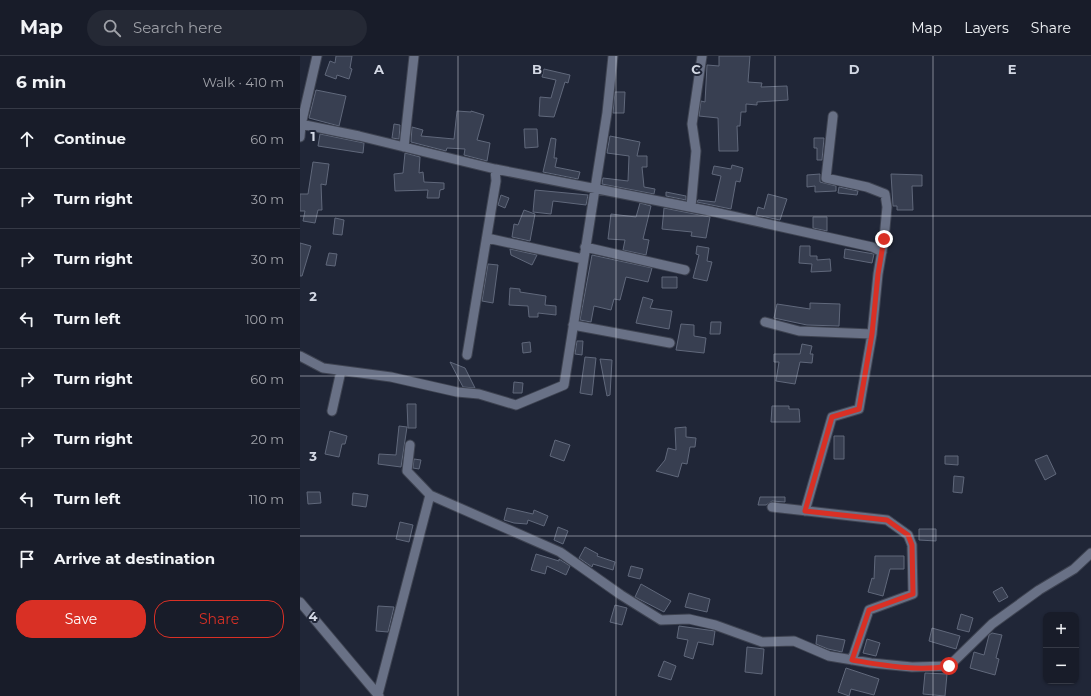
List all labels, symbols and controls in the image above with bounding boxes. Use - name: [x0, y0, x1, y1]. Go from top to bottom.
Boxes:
- search box: [87, 10, 367, 46]
- text: Map: [20, 16, 63, 39]
- icon: search: [101, 17, 123, 39]
- text: Search here: [133, 18, 222, 37]
- text: Map: [911, 19, 942, 37]
- text: Layers: [964, 19, 1009, 37]
- text: Share: [1031, 19, 1071, 37]
- text: A: [373, 61, 385, 77]
- text: B: [532, 61, 542, 77]
- text: C: [691, 61, 701, 77]
- text: D: [849, 61, 860, 77]
- text: E: [1008, 61, 1017, 77]
- text: 6 min: [16, 72, 66, 92]
- text: Walk · 410 m: [202, 74, 284, 90]
- icon: ahead: [16, 128, 38, 150]
- text: 1: [310, 128, 316, 144]
- text: Continue: [54, 129, 126, 148]
- text: 60 m: [250, 131, 284, 147]
- icon: right: [16, 188, 38, 210]
- text: Turn right: [54, 189, 133, 208]
- text: 30 m: [251, 191, 284, 207]
- route end: [875, 230, 893, 248]
- icon: right: [16, 248, 38, 270]
- text: Turn right: [54, 249, 133, 268]
- text: 30 m: [251, 251, 284, 267]
- text: 2: [309, 288, 317, 304]
- icon: left: [16, 308, 38, 330]
- text: Turn left: [54, 309, 121, 328]
- text: 100 m: [245, 311, 284, 327]
- icon: right: [16, 368, 38, 390]
- text: Turn right: [54, 369, 133, 388]
- text: 60 m: [250, 371, 284, 387]
- icon: right: [16, 428, 38, 450]
- text: Turn right: [54, 429, 133, 448]
- text: 20 m: [251, 431, 284, 447]
- text: 3: [308, 448, 317, 464]
- icon: left: [16, 488, 38, 510]
- text: Turn left: [54, 489, 121, 508]
- text: 110 m: [249, 491, 284, 507]
- icon: arrive: [16, 548, 38, 570]
- text: Arrive at destination: [54, 549, 215, 568]
- button: Save: [16, 600, 146, 638]
- button: Share: [154, 600, 284, 638]
- text: 4: [309, 608, 318, 624]
- map controls: [1043, 612, 1079, 684]
- button: +: [1043, 612, 1079, 648]
- button: −: [1043, 648, 1079, 684]
- route start: [940, 657, 958, 675]

